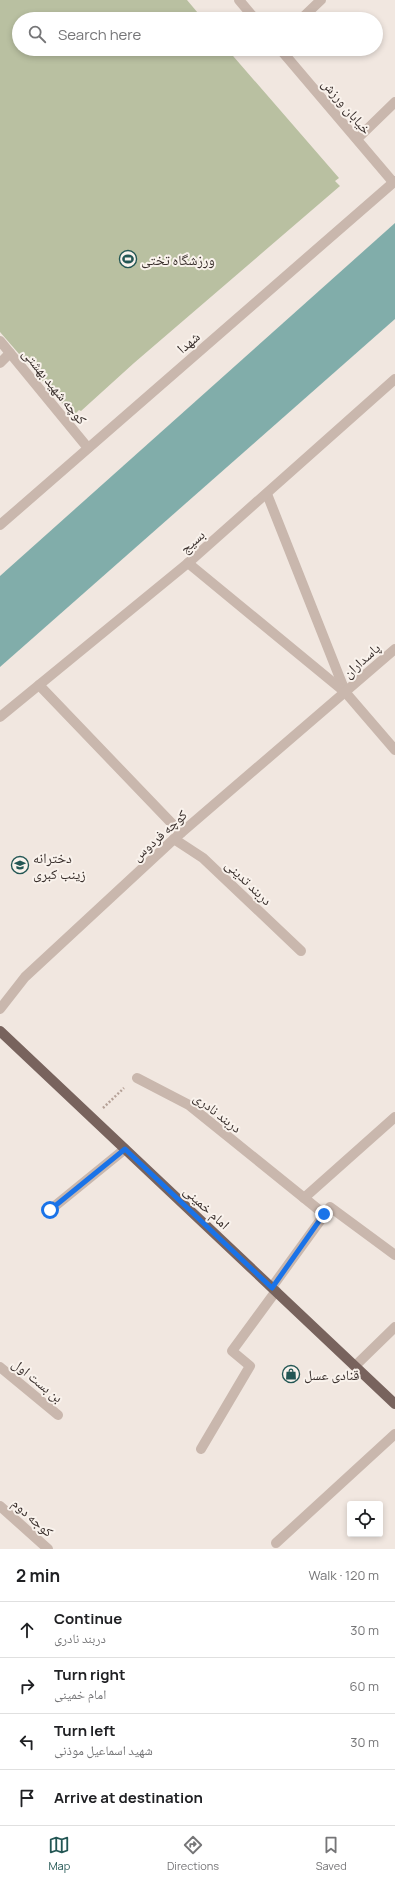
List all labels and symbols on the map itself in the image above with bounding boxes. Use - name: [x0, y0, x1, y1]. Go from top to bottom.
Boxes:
- street label: خیابان ورزش: [318, 74, 376, 138]
- sports icon: ورزشگاه تختی: [118, 249, 138, 269]
- place label: ورزشگاه تختی: [141, 250, 215, 269]
- street label: شهدا: [173, 327, 203, 357]
- street label: کوچه شهید بهشتی: [18, 344, 92, 428]
- street label: بسیج: [175, 525, 209, 558]
- street label: پاسداران: [338, 638, 384, 682]
- street label: کوچه فردوس: [127, 805, 191, 865]
- place label: دخترانه زینب کبری: [33, 848, 86, 883]
- school or university icon: دخترانه زینب کبری: [10, 855, 30, 875]
- street label: دربند تدینی: [221, 855, 277, 909]
- street label: دربند نادری: [190, 1087, 246, 1137]
- street label: امام خمینی: [179, 1181, 234, 1234]
- route start: [41, 1201, 59, 1219]
- route end: [315, 1205, 333, 1223]
- street label: بن بست اول: [9, 1354, 68, 1406]
- shop icon: قنادی عسل: [281, 1364, 301, 1384]
- place label: قنادی عسل: [304, 1365, 360, 1384]
- street label: کوجه دوم: [8, 1493, 58, 1542]

